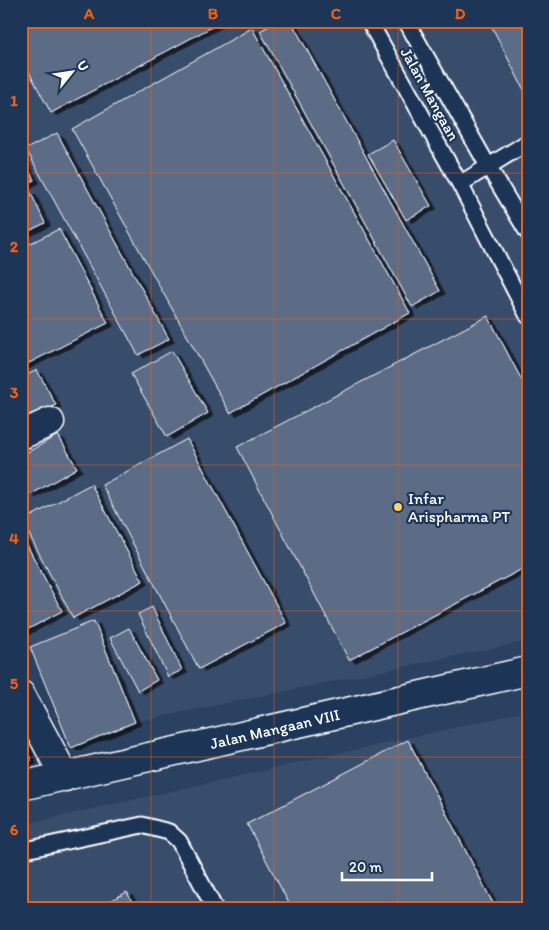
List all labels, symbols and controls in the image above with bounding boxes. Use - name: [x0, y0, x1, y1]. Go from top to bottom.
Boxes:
- text: A: [83, 4, 95, 23]
- text: B: [208, 4, 219, 23]
- text: C: [331, 4, 342, 23]
- text: D: [455, 4, 466, 23]
- street label: Jalan Mangaan: [397, 44, 464, 144]
- north arrow: [48, 48, 98, 98]
- text: U: [73, 57, 93, 74]
- text: 1: [10, 91, 18, 110]
- text: 2: [10, 237, 19, 256]
- text: 3: [10, 383, 19, 402]
- place label: Infar Arispharma PT: [408, 489, 510, 526]
- marker: Infar Arispharma PT: [392, 501, 404, 513]
- text: 4: [9, 529, 19, 548]
- text: 5: [10, 674, 19, 693]
- street label: Jalan Mangaan VIII: [208, 705, 342, 753]
- text: 6: [10, 820, 19, 839]
- scale bar: [342, 850, 432, 882]
- text: 20 m: [349, 858, 383, 876]

